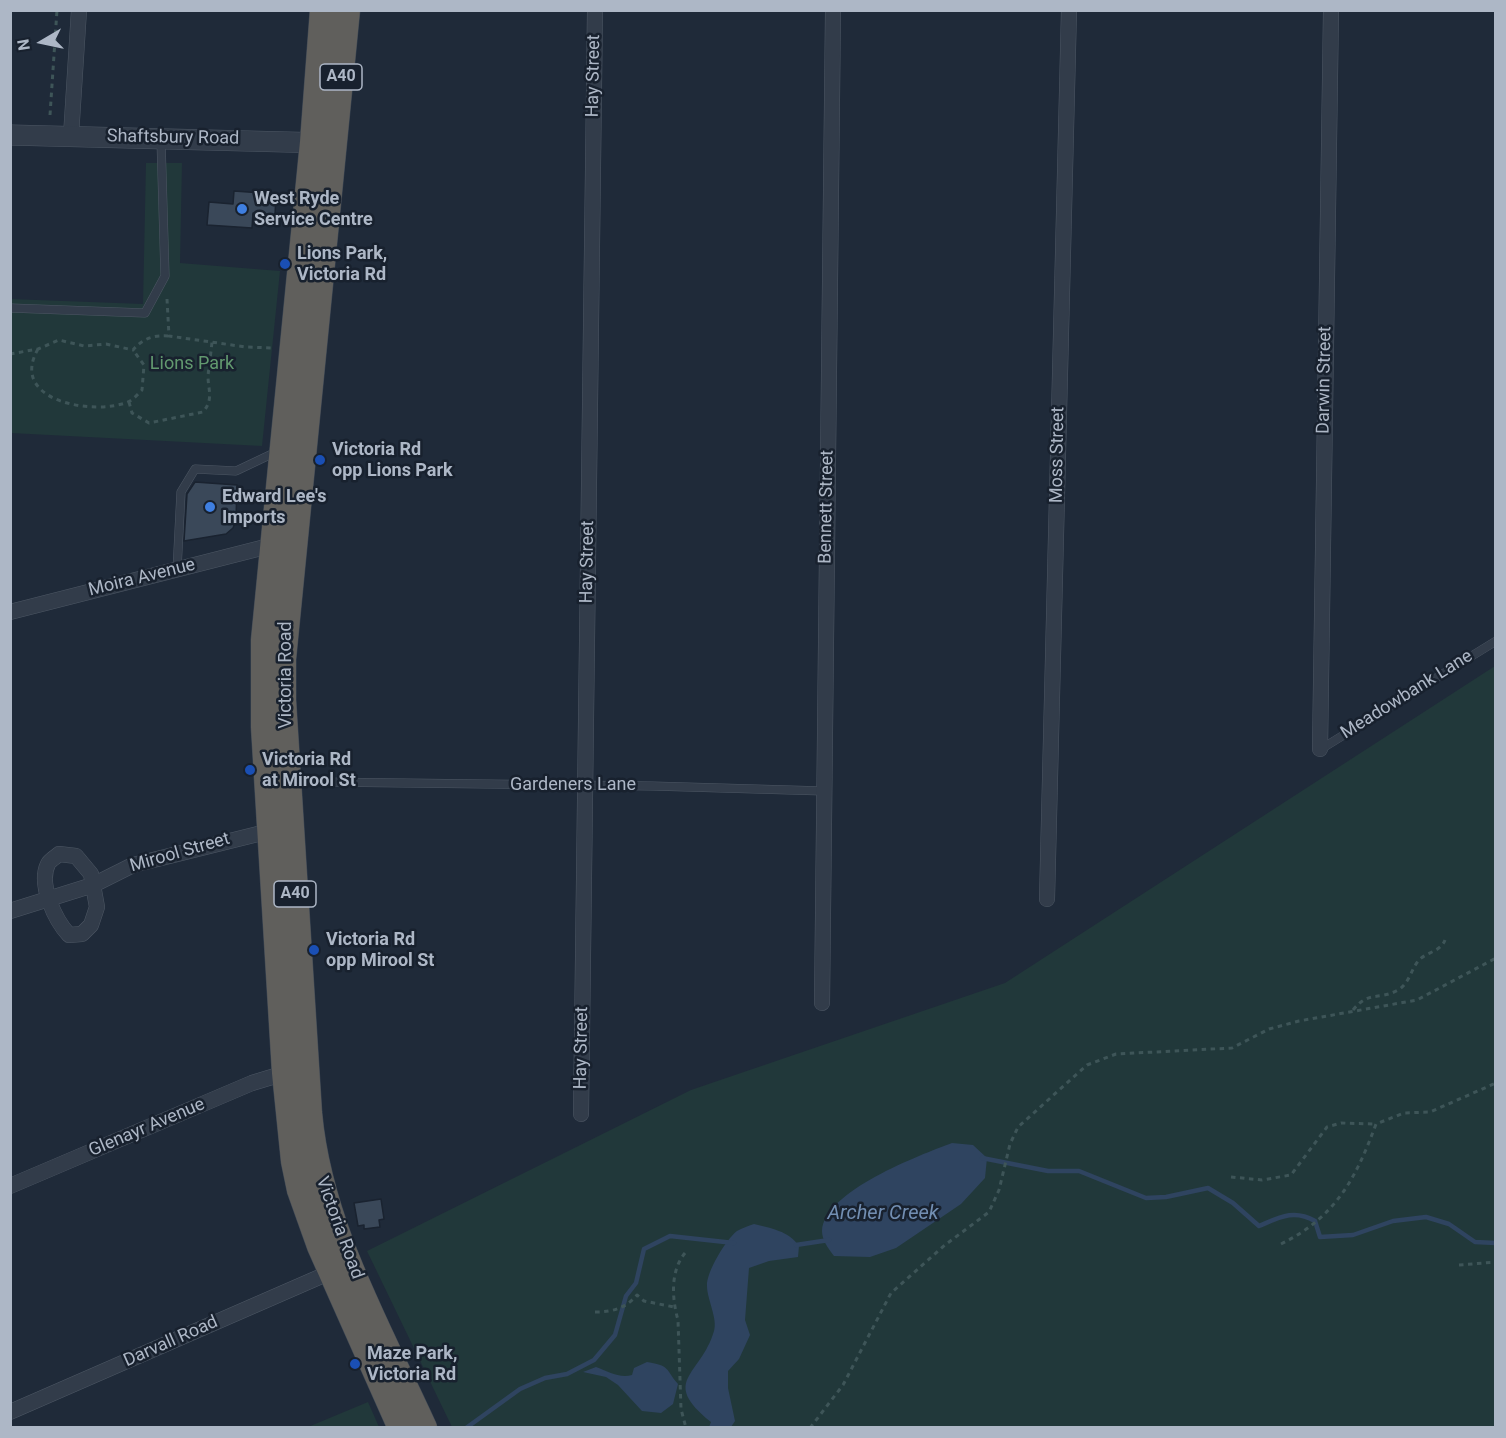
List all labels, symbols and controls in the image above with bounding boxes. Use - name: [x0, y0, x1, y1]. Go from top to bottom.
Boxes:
- north arrow: [12, 12, 72, 72]
- street label: Hay Street: [582, 34, 606, 118]
- text: N: [13, 38, 34, 52]
- road number: A40: [320, 64, 362, 90]
- street label: Shaftsbury Road: [107, 126, 239, 150]
- place label: West Ryde Service Centre: [254, 188, 373, 230]
- marker: West Ryde Service Centre: [235, 202, 249, 216]
- place label: Lions Park, Victoria Rd: [297, 243, 387, 286]
- marker: Lions Park, Victoria Rd: [278, 257, 292, 271]
- street label: Darwin Street: [1313, 326, 1337, 434]
- park label: Lions Park: [150, 353, 234, 375]
- street label: Moss Street: [1046, 407, 1070, 503]
- place label: Victoria Rd opp Lions Park: [332, 439, 453, 482]
- street label: Bennett Street: [815, 450, 839, 564]
- marker: Victoria Rd opp Lions Park: [313, 453, 327, 467]
- place label: Edward Lee's Imports: [222, 486, 326, 528]
- marker: Edward Lee's Imports: [203, 500, 217, 514]
- street label: Hay Street: [576, 520, 600, 604]
- street label: Moira Avenue: [86, 554, 198, 602]
- street label: Victoria Road: [275, 621, 297, 729]
- street label: Meadowbank Lane: [1337, 646, 1477, 744]
- place label: Victoria Rd at Mirool St: [262, 749, 356, 792]
- marker: Victoria Rd at Mirool St: [243, 763, 257, 777]
- street label: Gardeners Lane: [510, 774, 636, 796]
- street label: Mirool Street: [128, 828, 232, 878]
- road number: A40: [274, 881, 316, 907]
- place label: Victoria Rd opp Mirool St: [326, 929, 434, 972]
- marker: Victoria Rd opp Mirool St: [307, 943, 321, 957]
- street label: Hay Street: [570, 1006, 594, 1090]
- street label: Glenayr Avenue: [86, 1094, 208, 1162]
- street label: Victoria Road: [311, 1174, 367, 1282]
- water label: Archer Creek: [827, 1202, 939, 1226]
- street label: Darvall Road: [121, 1312, 221, 1372]
- place label: Maze Park, Victoria Rd: [367, 1343, 457, 1386]
- marker: Maze Park, Victoria Rd: [348, 1357, 362, 1371]

